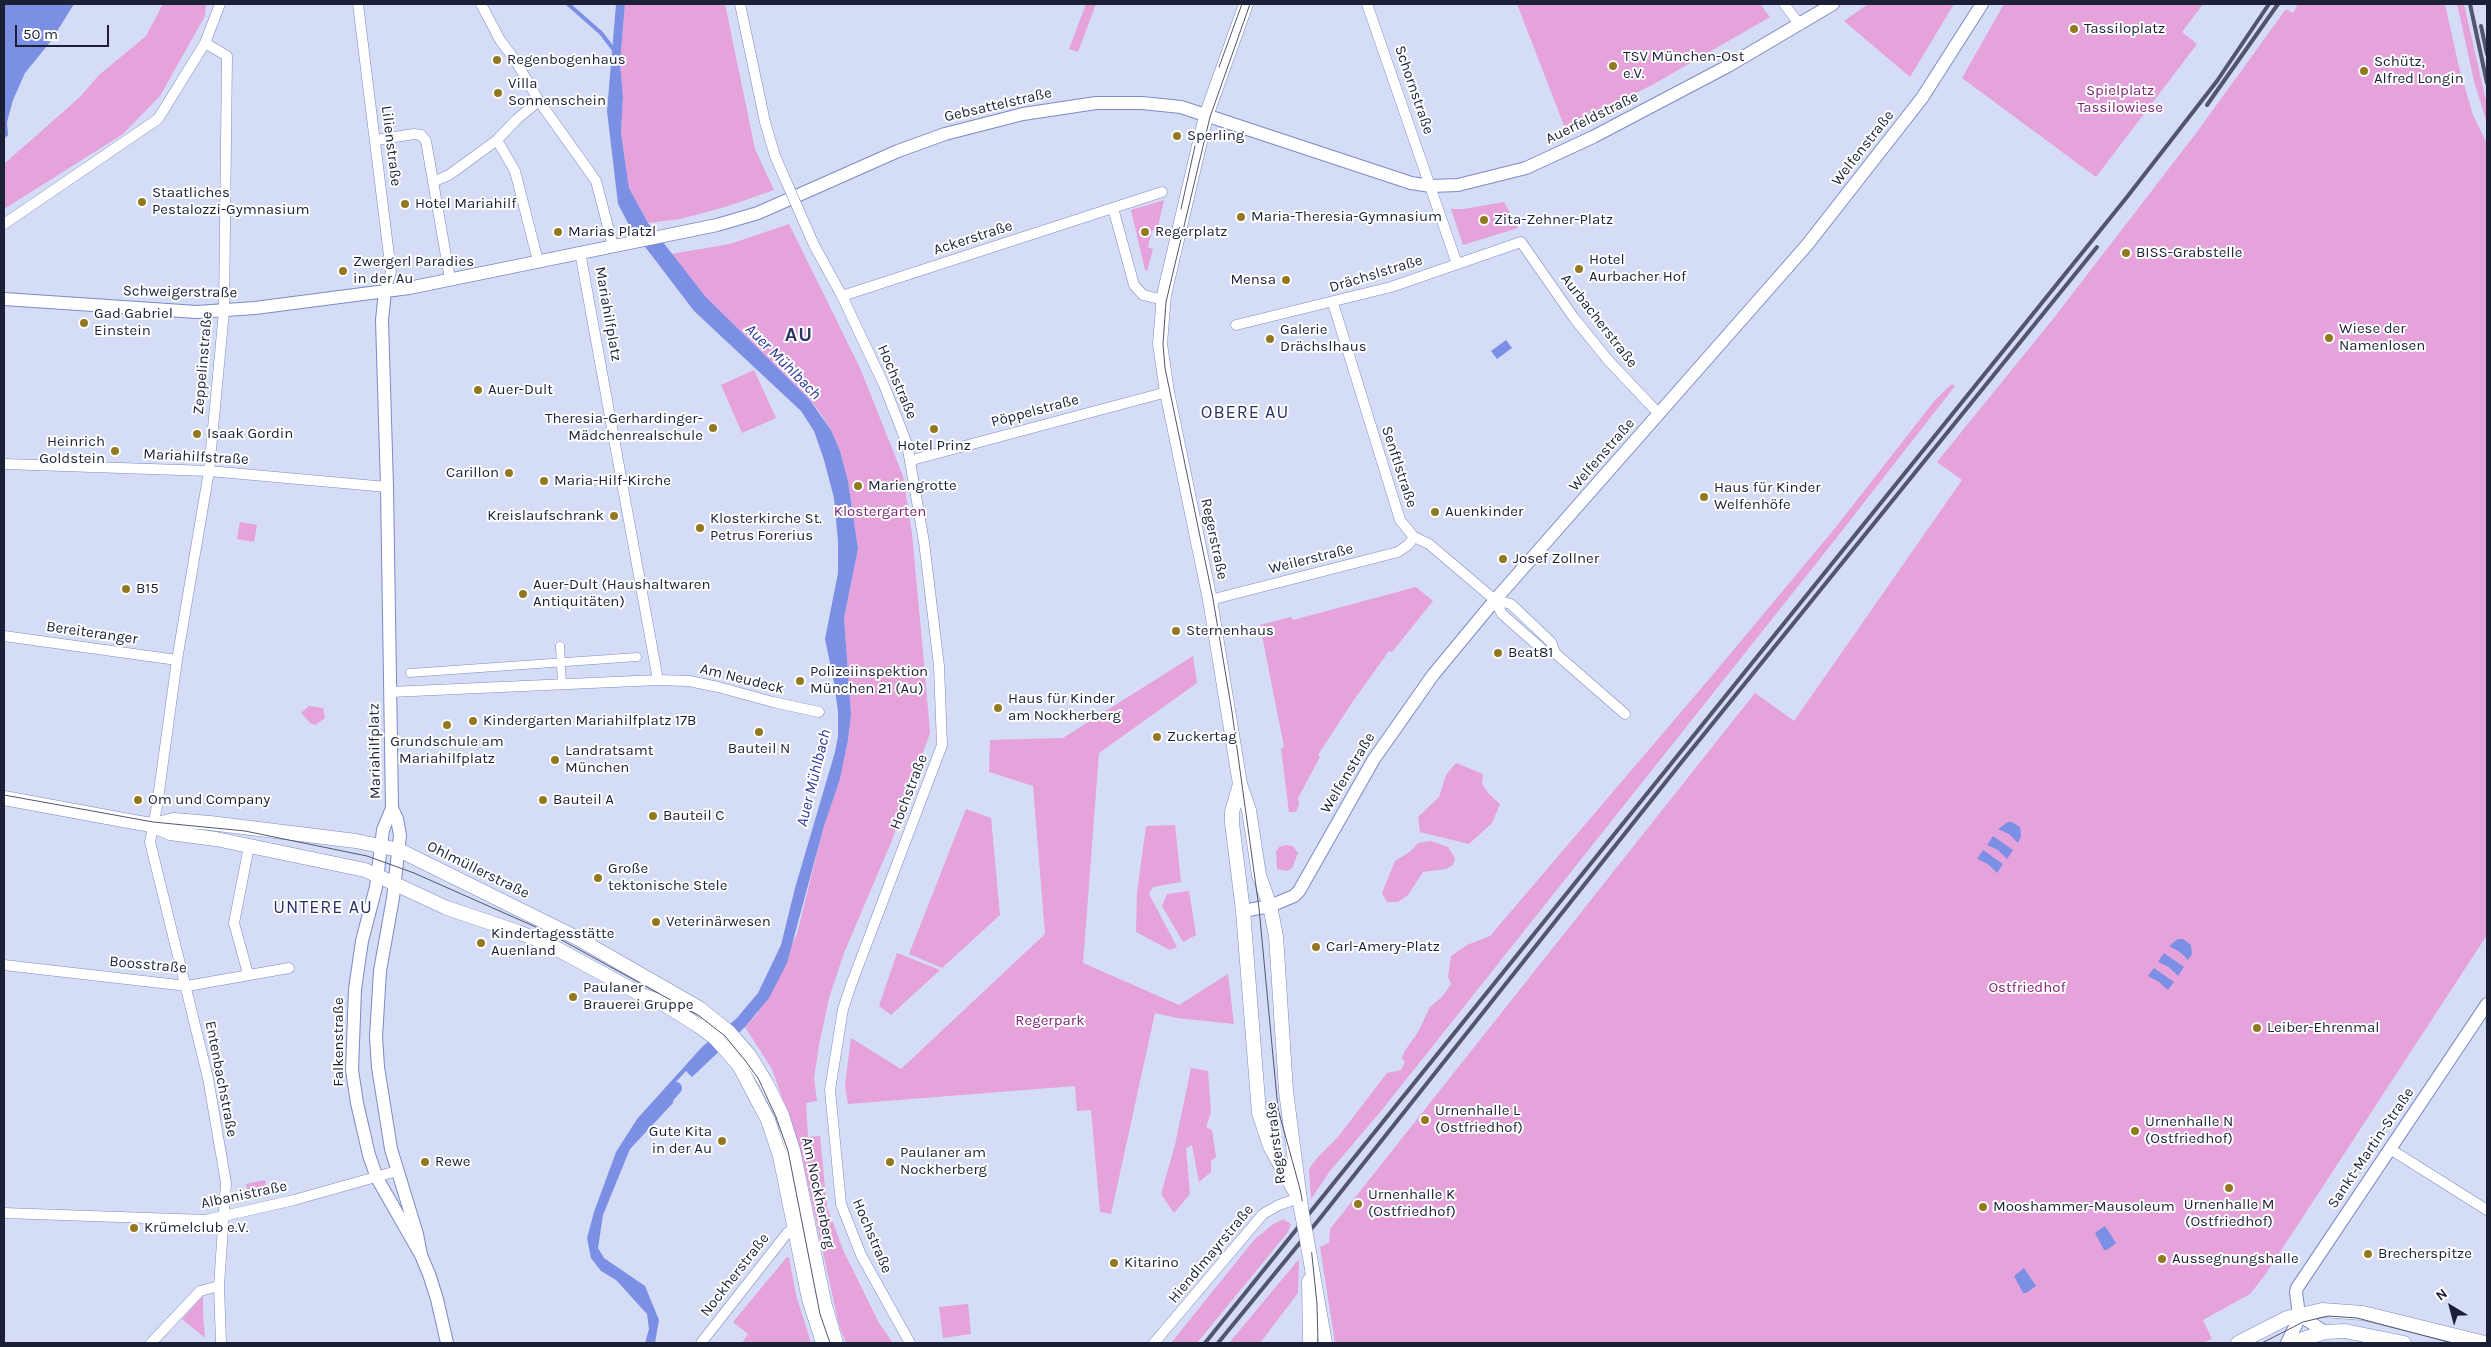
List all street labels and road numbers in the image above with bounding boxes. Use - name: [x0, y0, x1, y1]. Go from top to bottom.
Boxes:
- street label: Schornstraße: [1390, 43, 1438, 137]
- street label: Gebsattelstraße: [943, 84, 1053, 126]
- street label: Auerfeldstraße: [1543, 88, 1641, 148]
- street label: Lilienstraße: [377, 105, 405, 187]
- street label: Welfenstraße: [1828, 107, 1898, 189]
- street label: Ackerstraße: [931, 217, 1015, 259]
- street label: Drächslstraße: [1327, 251, 1425, 297]
- street label: Mariahilfplatz: [591, 265, 625, 363]
- street label: Aurbacherstraße: [1557, 270, 1641, 372]
- street label: Schweigerstraße: [123, 282, 237, 302]
- street label: Zeppelinstraße: [190, 311, 216, 415]
- street label: Hochstraße: [873, 342, 921, 422]
- street label: Pöppelstraße: [989, 391, 1081, 431]
- street label: Welfenstraße: [1565, 415, 1639, 495]
- street label: Senftlstraße: [1377, 424, 1421, 510]
- street label: Mariahilfstraße: [143, 445, 249, 469]
- street label: Regerstraße: [1197, 497, 1231, 581]
- street label: Weilerstraße: [1267, 540, 1355, 578]
- street label: Bereiteranger: [45, 618, 139, 648]
- street label: Am Neudeck: [698, 660, 786, 698]
- street label: Mariahilfplatz: [365, 703, 385, 799]
- street label: Welfenstraße: [1317, 729, 1379, 817]
- street label: Hochstraße: [886, 752, 932, 832]
- street label: Ohlmüllerstraße: [424, 837, 532, 903]
- street label: Boosstraße: [109, 953, 187, 977]
- street label: Falkenstraße: [330, 997, 348, 1087]
- street label: Entenbachstraße: [201, 1019, 241, 1139]
- street label: Sankt-Martin-Straße: [2324, 1084, 2418, 1212]
- street label: Regerstraße: [1262, 1101, 1290, 1185]
- street label: Am Nockherberg: [797, 1136, 839, 1250]
- street label: Albanistraße: [199, 1177, 289, 1213]
- street label: Hochstraße: [848, 1196, 896, 1276]
- street label: Hiendlmayrstraße: [1165, 1201, 1257, 1307]
- street label: Nockherstraße: [697, 1230, 773, 1320]

